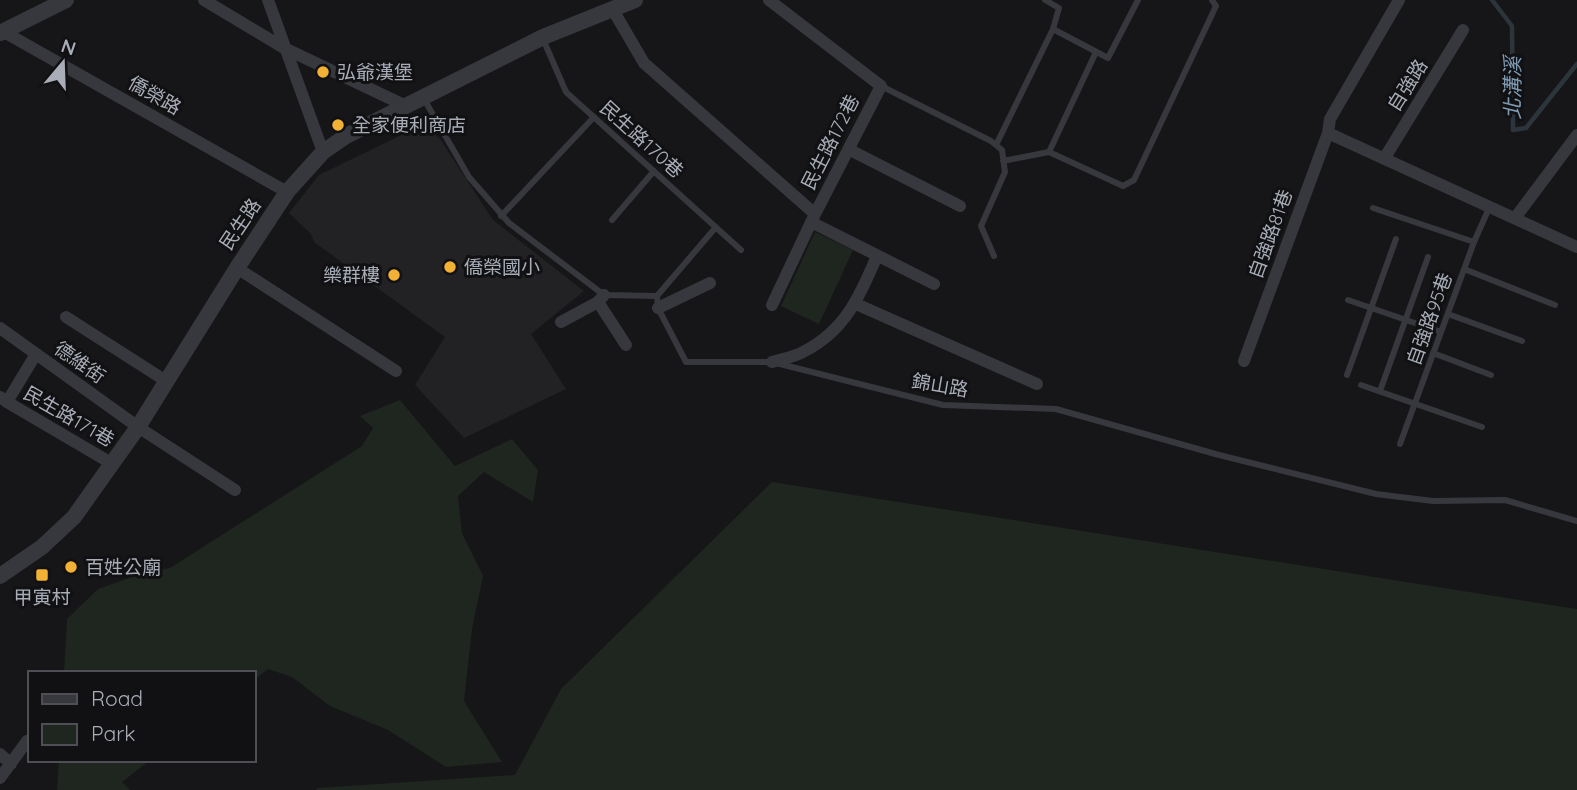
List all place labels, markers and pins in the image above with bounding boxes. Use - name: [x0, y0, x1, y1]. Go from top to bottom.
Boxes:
- place label: 弘爺漢堡: [337, 60, 413, 84]
- marker: 弘爺漢堡: [315, 64, 331, 80]
- place label: 全家便利商店: [352, 113, 466, 137]
- marker: 全家便利商店: [330, 117, 346, 133]
- place label: 僑榮國小: [464, 255, 540, 279]
- marker: 僑榮國小: [442, 259, 458, 275]
- place label: 樂群樓: [323, 263, 380, 287]
- marker: 樂群樓: [386, 267, 402, 283]
- place label: 百姓公廟: [85, 555, 161, 579]
- marker: 百姓公廟: [63, 559, 79, 575]
- marker: 甲寅村: [34, 567, 50, 583]
- place label: 甲寅村: [13, 585, 71, 609]

